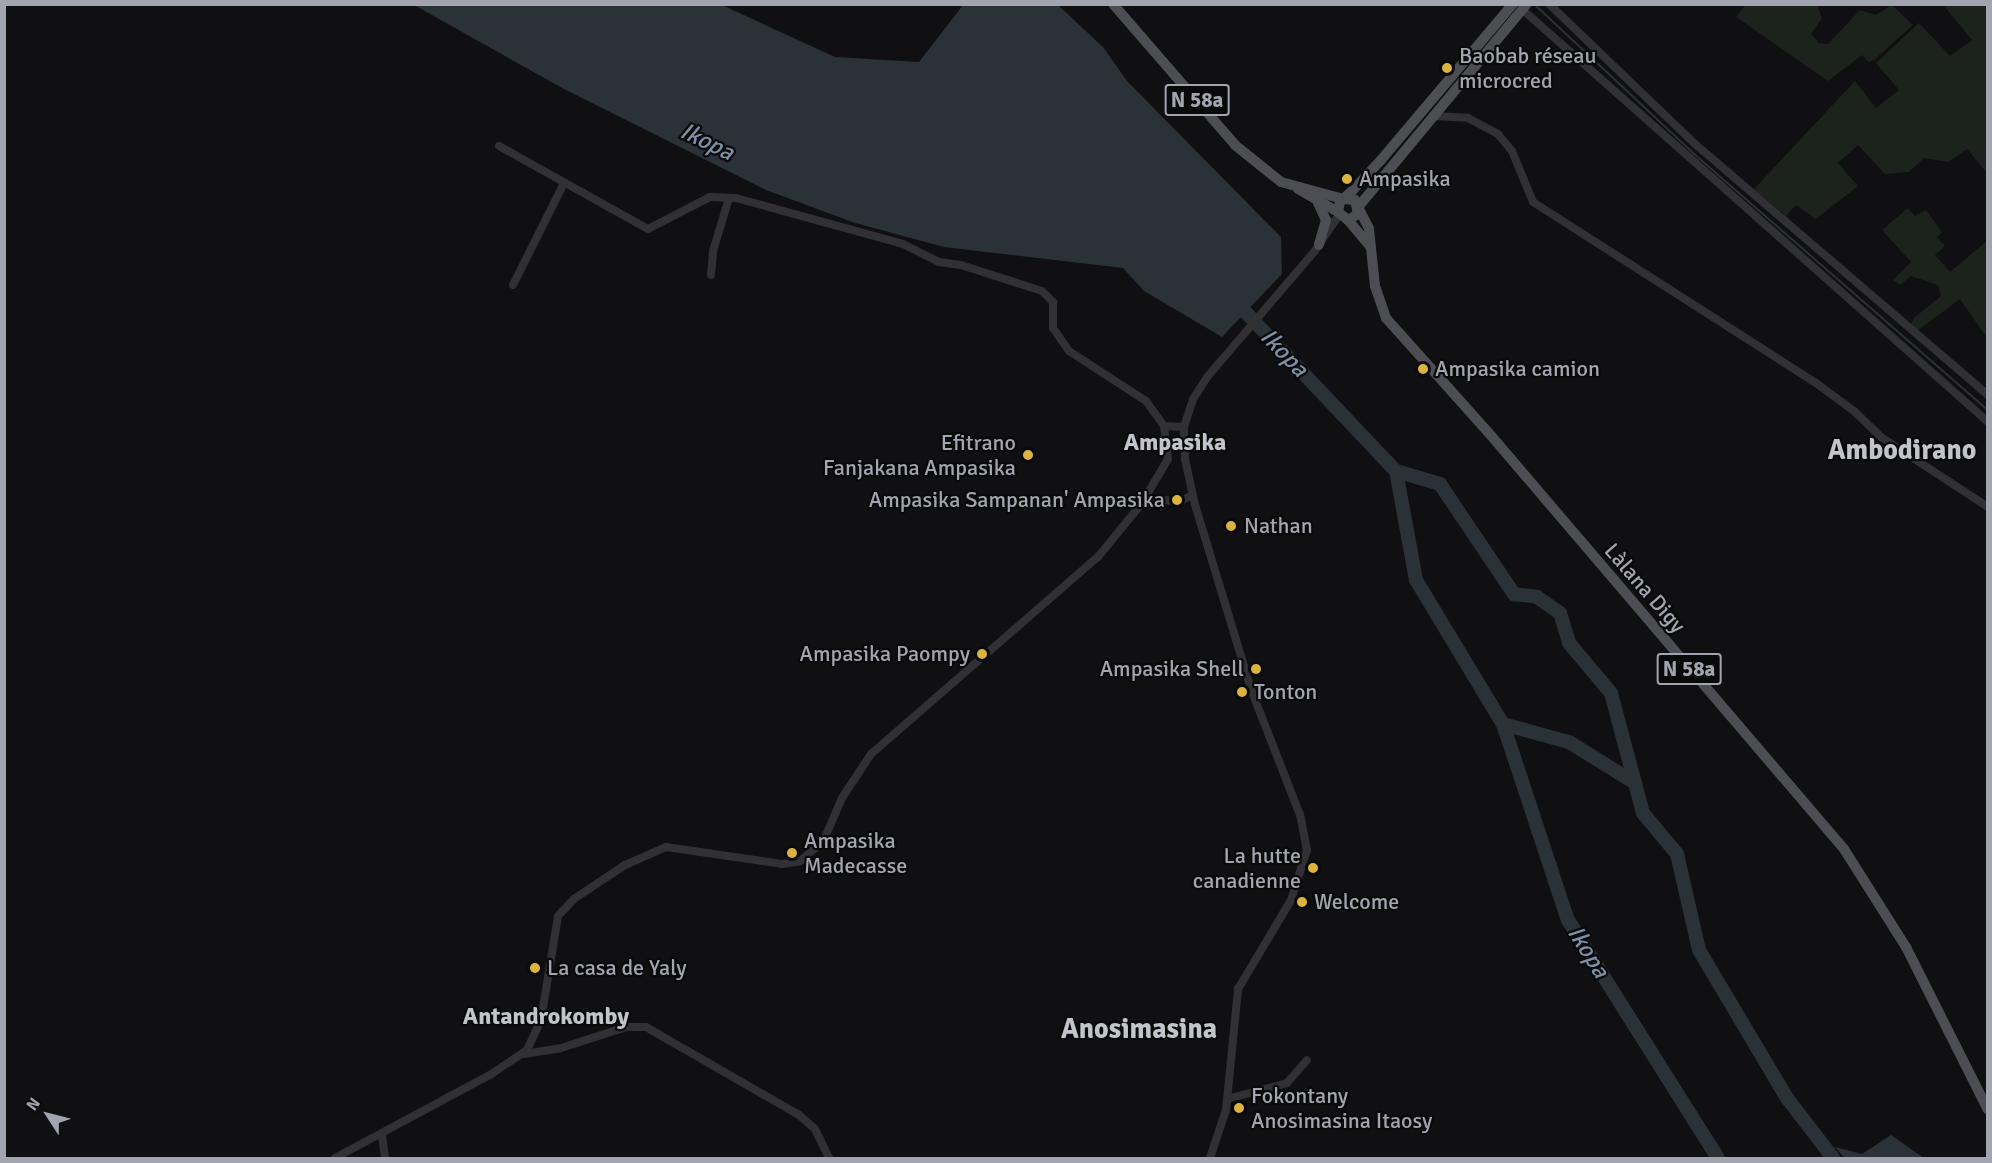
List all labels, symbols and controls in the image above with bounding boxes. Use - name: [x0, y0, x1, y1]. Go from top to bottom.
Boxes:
- place label: Baobab réseau microcred: [1459, 42, 1597, 94]
- marker: Baobab réseau microcred: [1440, 61, 1454, 75]
- road number: N 58a: [1164, 82, 1230, 118]
- water label: Ikopa: [676, 117, 738, 167]
- place label: Ampasika: [1359, 166, 1451, 192]
- marker: Ampasika: [1340, 172, 1354, 186]
- water label: Ikopa: [1254, 323, 1314, 383]
- place label: Ampasika camion: [1435, 356, 1600, 382]
- marker: Ampasika camion: [1416, 362, 1430, 376]
- place label: Efitrano Fanjakana Ampasika: [823, 429, 1016, 481]
- district label: Ampasika: [1124, 429, 1226, 457]
- district label: Ambodirano: [1828, 433, 1976, 467]
- marker: Efitrano Fanjakana Ampasika: [1021, 448, 1035, 462]
- place label: Ampasika Sampanan' Ampasika: [869, 487, 1165, 513]
- marker: Ampasika Sampanan' Ampasika: [1170, 493, 1184, 507]
- place label: Nathan: [1244, 513, 1313, 539]
- marker: Nathan: [1222, 517, 1240, 535]
- street label: Làlana Digy: [1599, 538, 1691, 638]
- place label: Ampasika Paompy: [800, 641, 970, 667]
- marker: Ampasika Paompy: [975, 647, 989, 661]
- road number: N 58a: [1656, 651, 1722, 687]
- place label: Ampasika Shell: [1100, 656, 1244, 682]
- marker: Ampasika Shell: [1249, 662, 1263, 676]
- place label: Tonton: [1254, 679, 1317, 705]
- marker: Tonton: [1235, 685, 1249, 699]
- place label: Ampasika Madecasse: [804, 827, 907, 878]
- place label: La hutte canadienne: [1193, 842, 1301, 894]
- marker: Ampasika Madecasse: [785, 846, 799, 860]
- marker: La hutte canadienne: [1306, 861, 1320, 875]
- place label: Welcome: [1314, 889, 1399, 915]
- marker: Welcome: [1295, 895, 1309, 909]
- water label: Ikopa: [1561, 921, 1615, 983]
- place label: La casa de Yaly: [547, 955, 687, 981]
- marker: La casa de Yaly: [528, 961, 542, 975]
- district label: Antandrokomby: [463, 1003, 629, 1031]
- district label: Anosimasina: [1061, 1012, 1217, 1046]
- place label: Fokontany Anosimasina Itaosy: [1251, 1082, 1432, 1134]
- north arrow: [18, 1085, 78, 1145]
- text: N: [22, 1094, 45, 1115]
- marker: Fokontany Anosimasina Itaosy: [1232, 1101, 1246, 1115]

